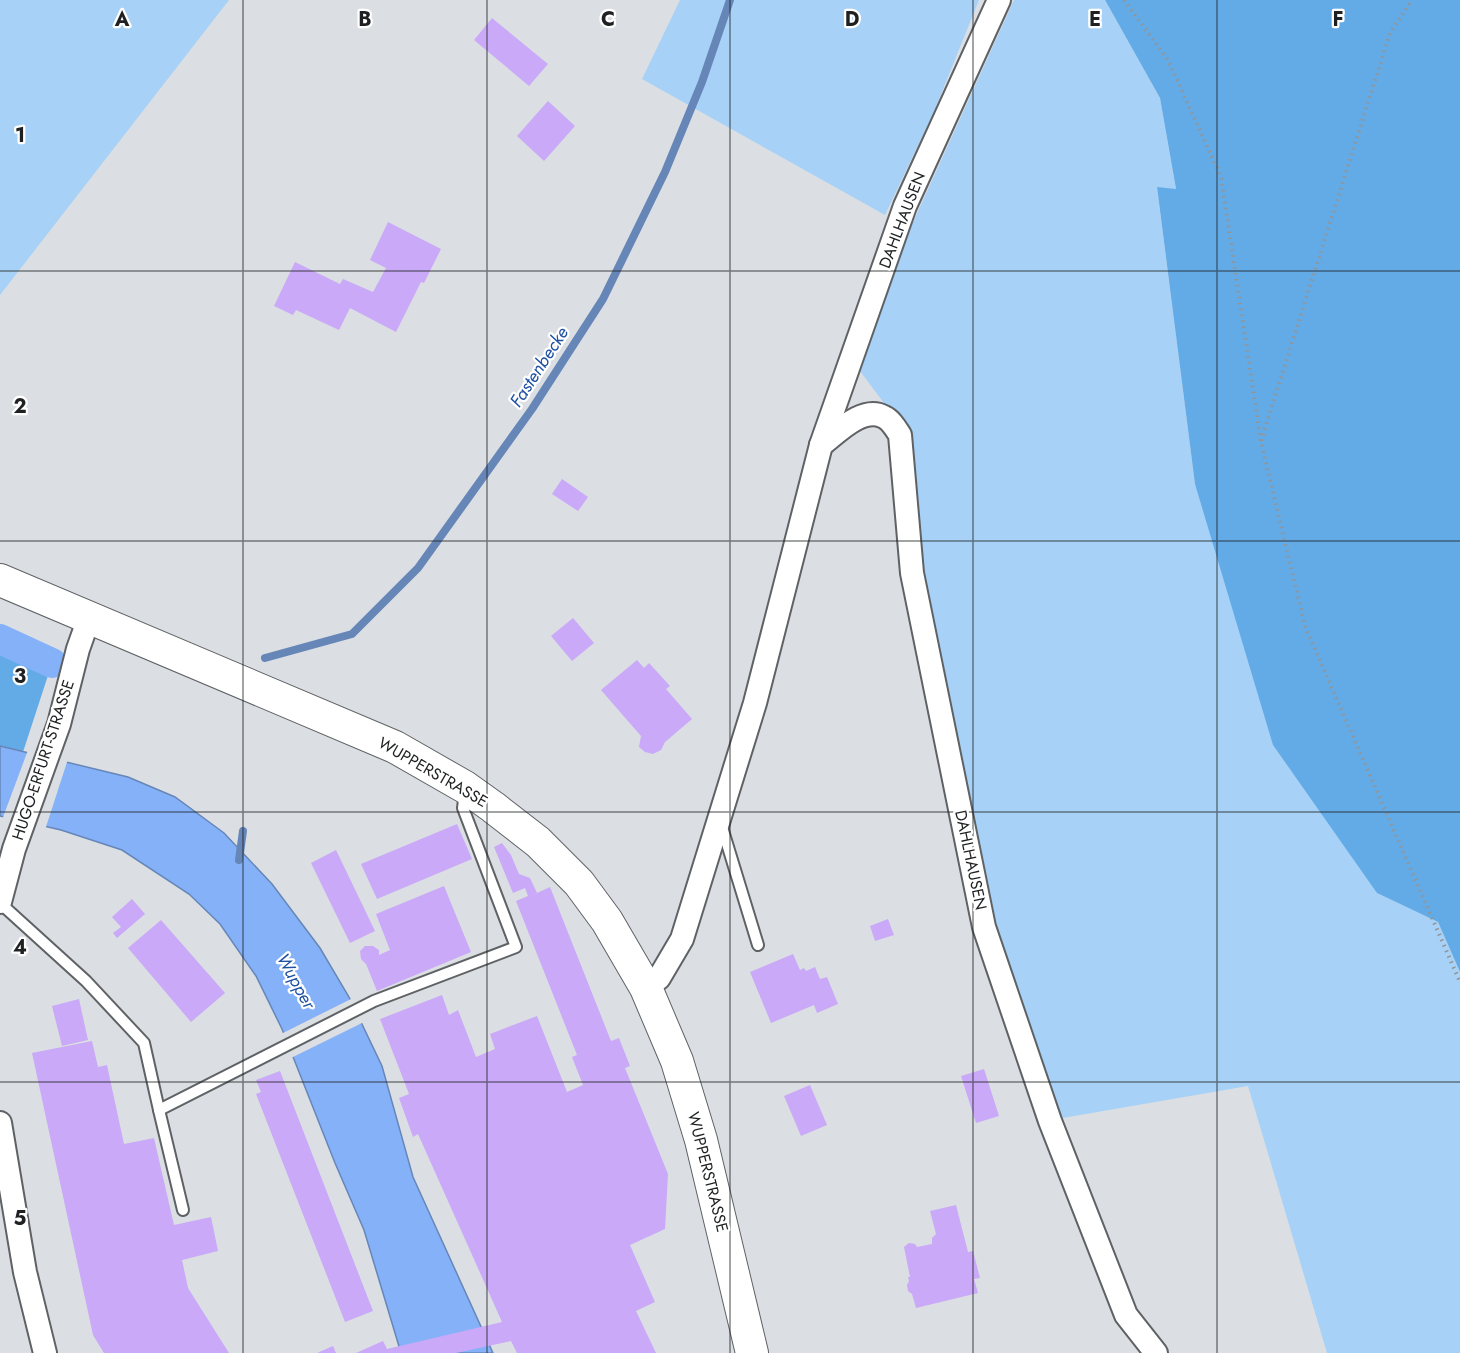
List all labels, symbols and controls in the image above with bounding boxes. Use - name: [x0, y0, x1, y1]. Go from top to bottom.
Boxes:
- text: A: [114, 5, 130, 34]
- text: B: [358, 5, 372, 34]
- text: C: [601, 5, 615, 34]
- text: D: [845, 5, 859, 34]
- text: E: [1089, 5, 1101, 34]
- text: F: [1332, 5, 1344, 34]
- text: 1: [15, 121, 25, 150]
- street label: DAHLHAUSEN: [873, 168, 931, 272]
- water label: Fastenbecke: [503, 322, 575, 412]
- text: 2: [13, 392, 27, 421]
- text: 3: [14, 662, 26, 691]
- street label: HUGO-ERFURT-STRASSE: [6, 677, 80, 843]
- street label: WUPPERSTRASSE: [374, 731, 492, 813]
- street label: DAHLHAUSEN: [949, 808, 993, 912]
- text: 4: [13, 933, 27, 962]
- water label: Wupper: [270, 948, 322, 1014]
- street label: WUPPERSTRASSE: [682, 1109, 734, 1235]
- text: 5: [14, 1204, 27, 1233]

